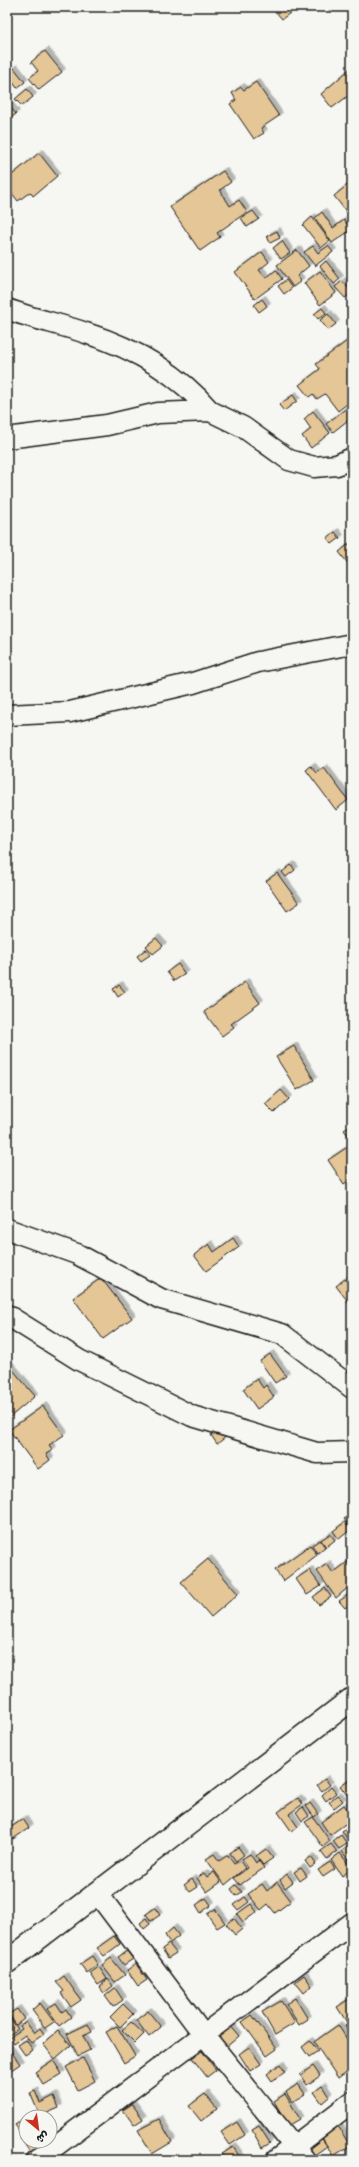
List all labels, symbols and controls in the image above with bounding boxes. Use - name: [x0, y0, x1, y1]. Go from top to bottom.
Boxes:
- north arrow: [18, 2109, 58, 2149]
- text: ش: [34, 2128, 50, 2144]

